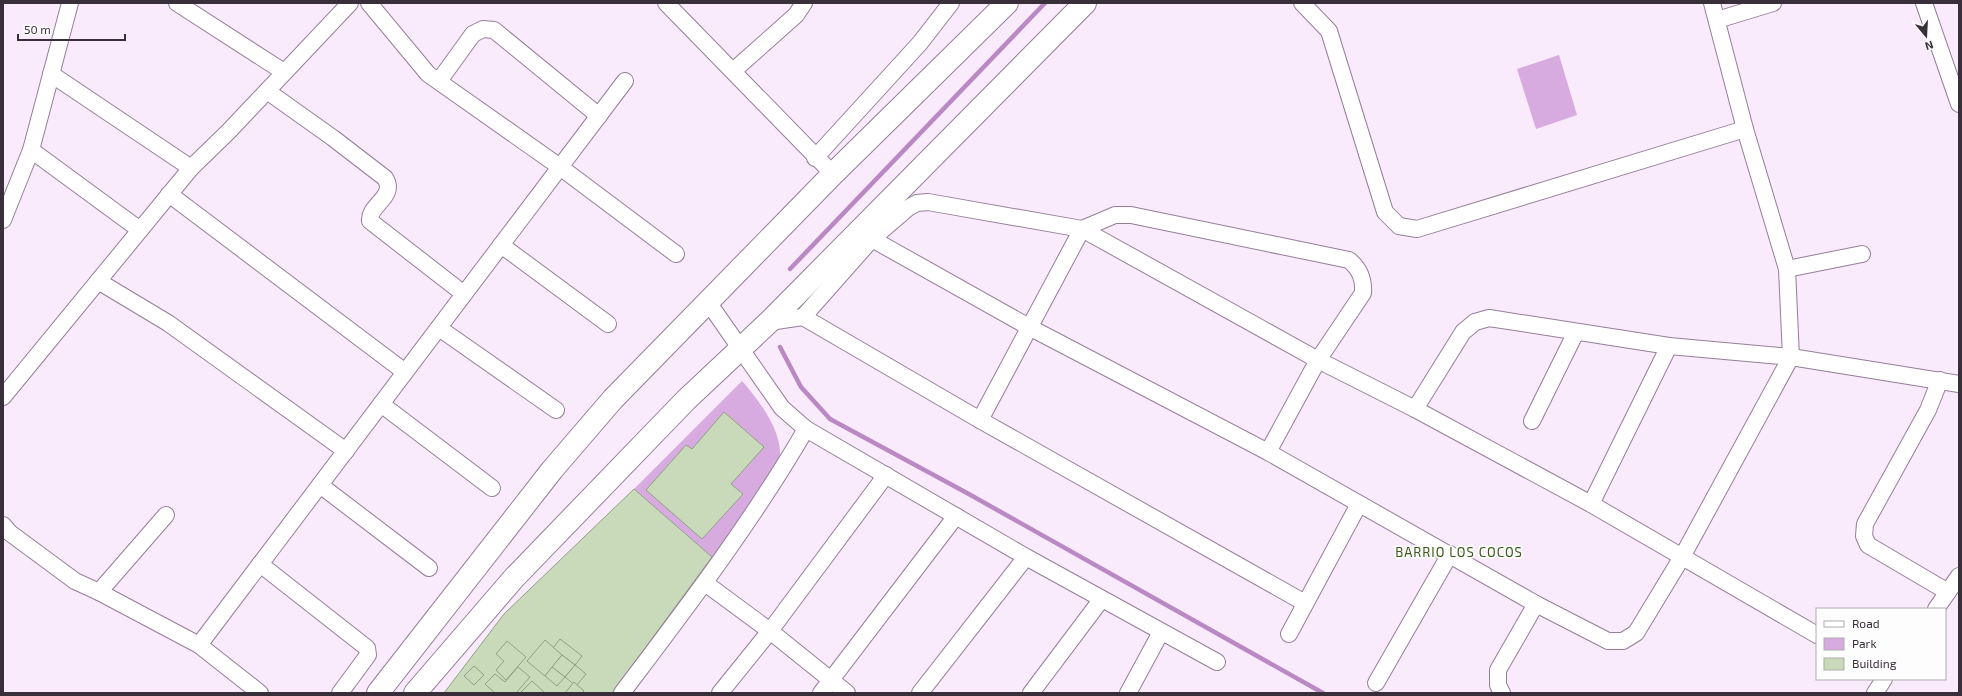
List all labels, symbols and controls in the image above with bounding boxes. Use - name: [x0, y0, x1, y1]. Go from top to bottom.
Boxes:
- scale bar: [18, 16, 125, 42]
- north arrow: [1906, 16, 1946, 56]
- text: 50 m: [24, 22, 51, 36]
- text: N: [1923, 39, 1935, 53]
- district label: BARRIO LOS COCOS: [1395, 544, 1523, 560]
- legend: [1816, 608, 1946, 680]
- text: Road: [1852, 616, 1880, 630]
- text: Park: [1852, 636, 1877, 650]
- text: Building: [1852, 656, 1897, 670]

